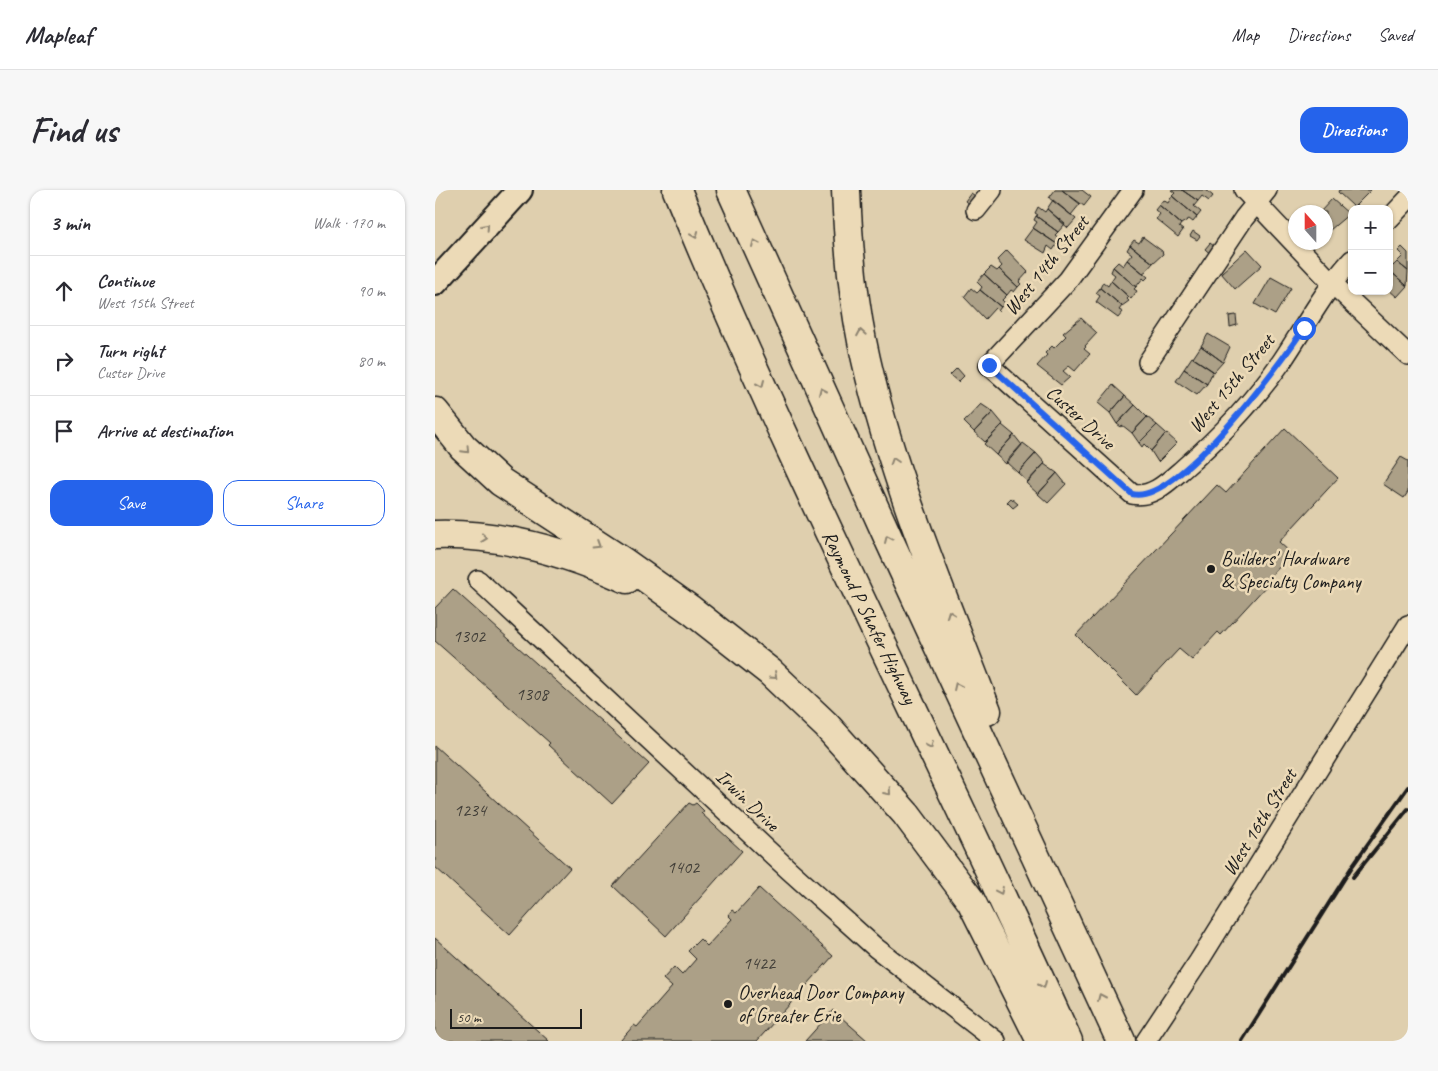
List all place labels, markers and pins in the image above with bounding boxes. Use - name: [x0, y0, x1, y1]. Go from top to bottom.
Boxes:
- place label: Builders' Hardware & Specialty Company: [1221, 546, 1363, 594]
- marker: Builders' Hardware & Specialty Company: [1205, 563, 1217, 575]
- place label: Overhead Door Company of Greater Erie: [738, 980, 905, 1028]
- marker: Overhead Door Company of Greater Erie: [722, 998, 734, 1010]

